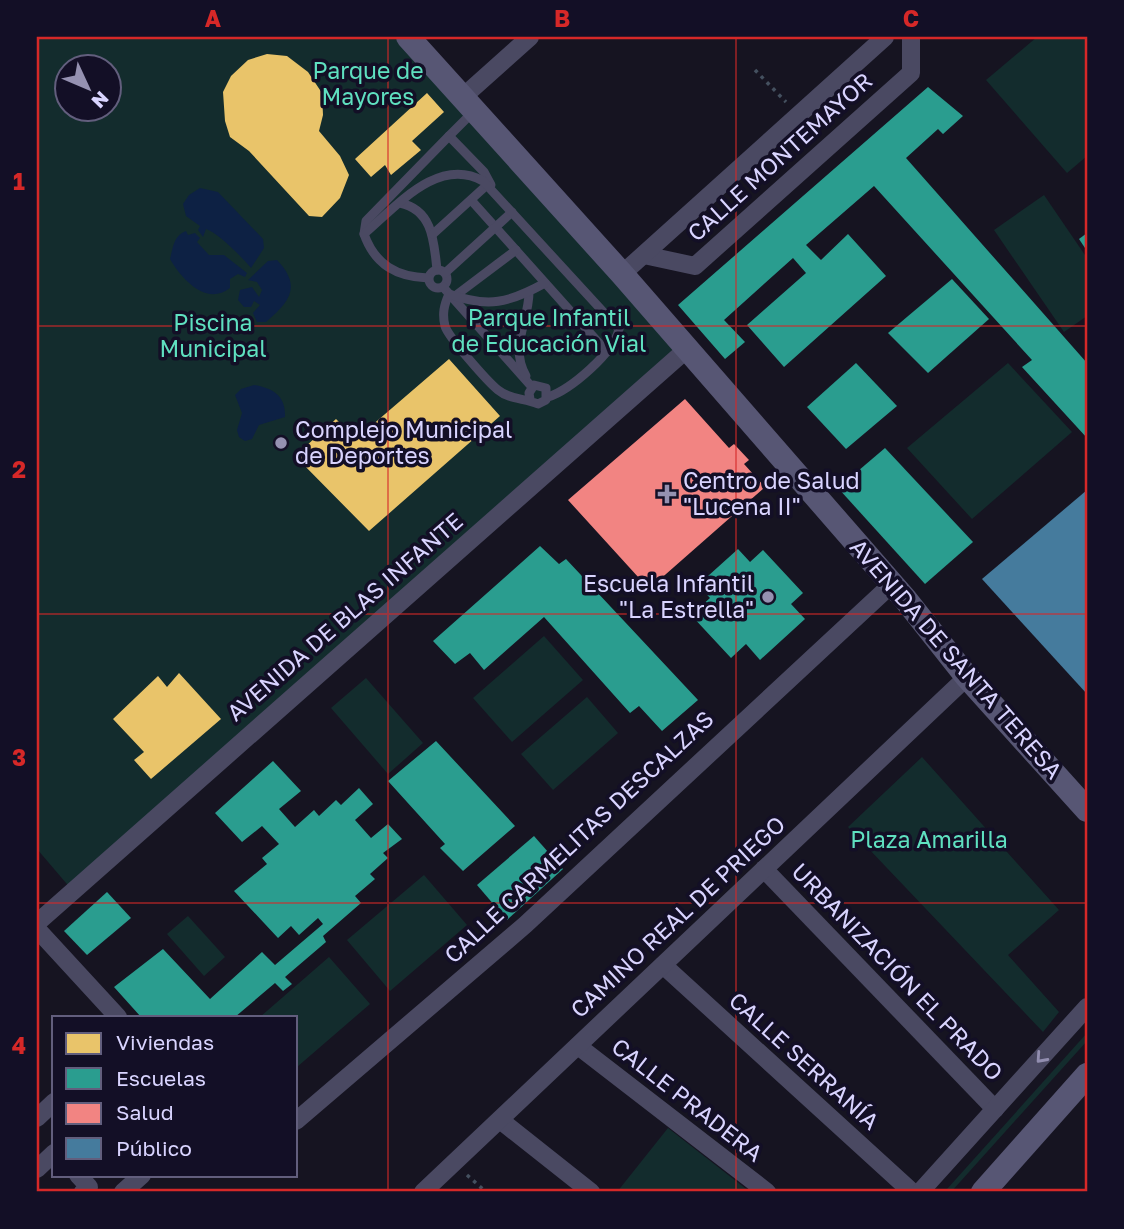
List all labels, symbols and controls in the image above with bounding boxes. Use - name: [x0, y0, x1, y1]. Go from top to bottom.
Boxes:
- text: A: [205, 4, 222, 32]
- text: B: [554, 4, 570, 32]
- text: C: [903, 4, 919, 32]
- north arrow: [52, 52, 122, 122]
- park label: Parque de Mayores: [312, 56, 424, 110]
- street label: CALLE MONTEMAYOR: [681, 66, 877, 247]
- text: N: [87, 87, 114, 113]
- text: 1: [13, 167, 25, 195]
- park label: Parque Infantil de Educación Vial: [452, 303, 646, 357]
- park label: Piscina Municipal: [159, 308, 267, 362]
- place label: Complejo Municipal de Deportes: [295, 415, 512, 469]
- marker: Complejo Municipal de Deportes: [273, 435, 289, 451]
- text: 2: [12, 455, 26, 483]
- place label: Centro de Salud "Lucena II": [683, 466, 860, 520]
- marker: Centro de Salud "Lucena II": [657, 484, 677, 504]
- street label: AVENIDA DE BLAS INFANTE: [221, 506, 468, 726]
- street label: AVENIDA DE SANTA TERESA: [845, 533, 1069, 784]
- place label: Escuela Infantil "La Estrella": [583, 569, 754, 623]
- marker: Escuela Infantil "La Estrella": [760, 589, 776, 605]
- street label: CALLE CARMELITAS DESCALZAS: [438, 704, 719, 969]
- text: 3: [12, 743, 26, 771]
- street label: CAMINO REAL DE PRIEGO: [564, 810, 790, 1023]
- park label: Plaza Amarilla: [850, 825, 1008, 853]
- street label: URBANIZACIÓN EL PRADO: [786, 857, 1009, 1086]
- street label: CALLE SERRANÍA: [724, 986, 885, 1135]
- legend: [52, 1016, 298, 1176]
- text: Viviendas: [116, 1029, 214, 1055]
- text: 4: [12, 1031, 26, 1059]
- street label: CALLE PRADERA: [607, 1032, 769, 1167]
- one-way arrow: [1037, 1050, 1050, 1063]
- text: Escuelas: [116, 1065, 206, 1091]
- text: Salud: [116, 1099, 174, 1125]
- text: Público: [116, 1135, 192, 1161]

